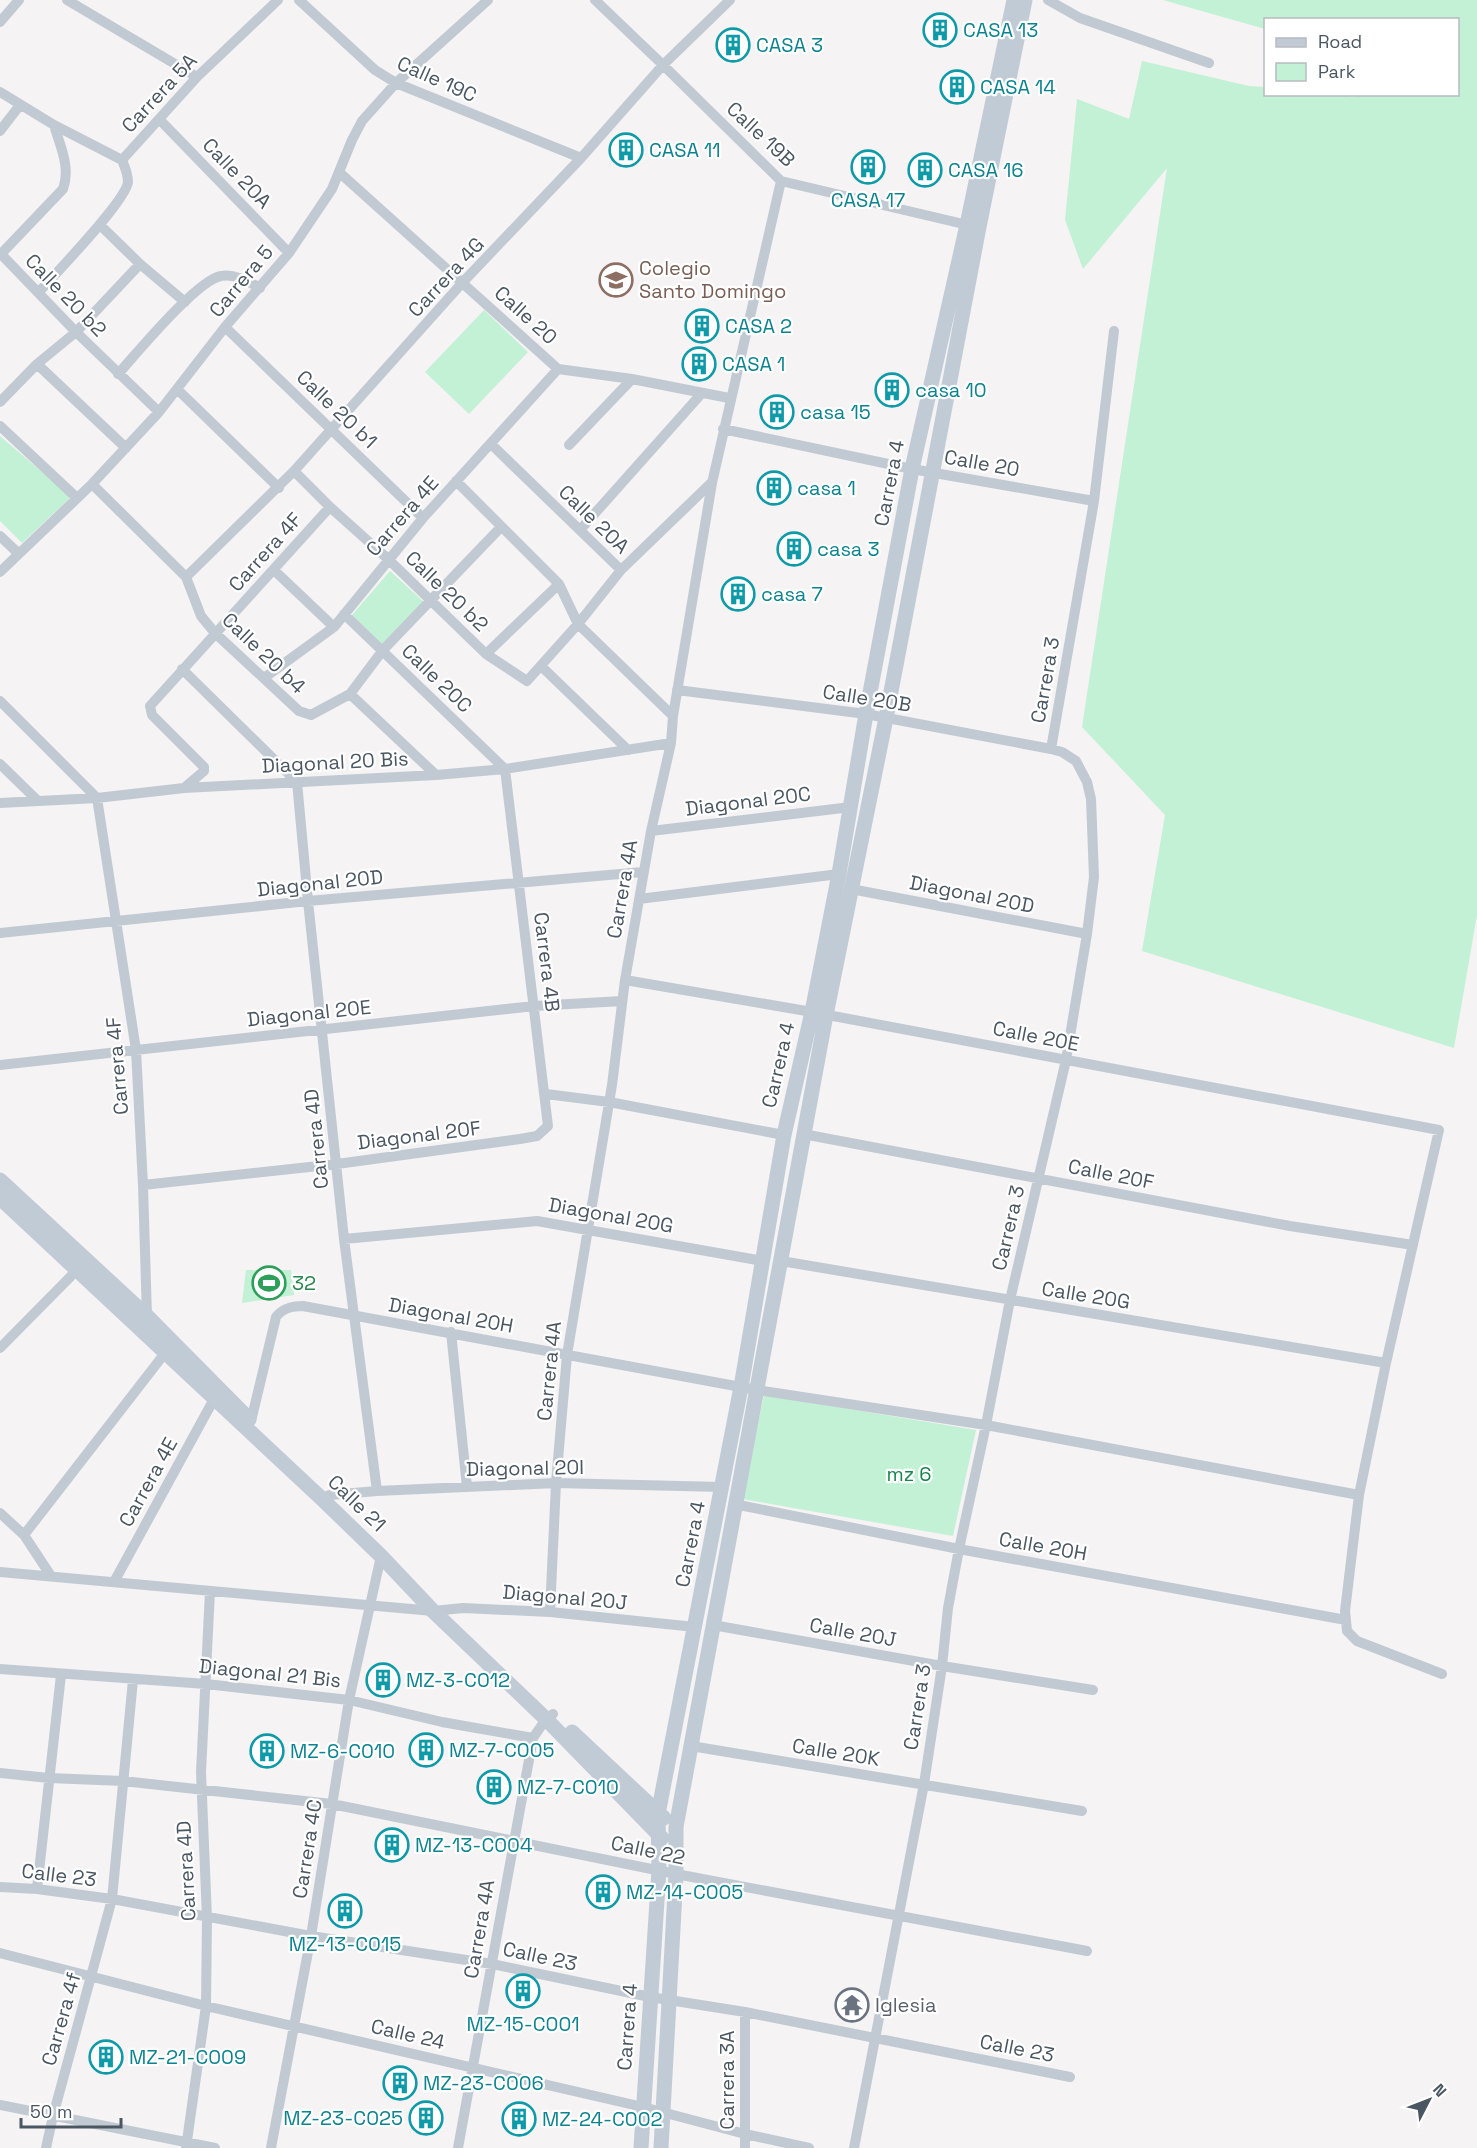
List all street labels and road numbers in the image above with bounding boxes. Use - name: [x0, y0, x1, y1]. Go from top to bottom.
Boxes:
- street label: Carrera 5A: [116, 48, 203, 138]
- street label: Calle 19C: [393, 50, 481, 108]
- street label: Calle 19B: [721, 96, 801, 172]
- street label: Calle 20A: [197, 132, 277, 214]
- street label: Carrera 4G: [402, 231, 490, 323]
- street label: Carrera 5: [203, 239, 279, 323]
- street label: Calle 20 b2: [20, 248, 112, 342]
- street label: Calle 20: [489, 280, 563, 350]
- street label: Calle 20 b1: [291, 364, 383, 454]
- street label: Carrera 4: [868, 438, 910, 528]
- street label: Calle 20: [942, 444, 1022, 482]
- street label: Carrera 4E: [360, 470, 444, 562]
- street label: Calle 20A: [553, 479, 635, 559]
- street label: Carrera 4F: [223, 507, 308, 597]
- street label: Calle 20 b2: [400, 545, 494, 637]
- street label: Calle 20 b4: [217, 607, 311, 699]
- street label: Carrera 3: [1025, 635, 1065, 725]
- street label: Calle 20C: [396, 638, 478, 718]
- street label: Calle 20B: [821, 678, 913, 718]
- street label: Diagonal 20 Bis: [261, 745, 409, 779]
- street label: Diagonal 20C: [684, 780, 812, 822]
- street label: Carrera 4A: [601, 837, 644, 940]
- street label: Diagonal 20D: [256, 863, 384, 903]
- street label: Diagonal 20D: [907, 869, 1037, 919]
- street label: Carrera 4B: [528, 911, 566, 1013]
- street label: Diagonal 20E: [246, 994, 372, 1032]
- street label: Calle 20E: [991, 1015, 1081, 1057]
- street label: Carrera 4F: [100, 1016, 134, 1116]
- street label: Carrera 4: [756, 1020, 800, 1110]
- street label: Carrera 4D: [298, 1088, 334, 1190]
- street label: Diagonal 20F: [356, 1115, 482, 1155]
- street label: Calle 20F: [1066, 1153, 1156, 1195]
- street label: Carrera 3: [986, 1183, 1030, 1273]
- street label: Diagonal 20G: [546, 1191, 676, 1239]
- street label: Calle 20G: [1040, 1275, 1132, 1315]
- street label: Diagonal 20H: [387, 1291, 515, 1339]
- street label: Carrera 4A: [531, 1320, 567, 1422]
- street label: Carrera 4E: [113, 1433, 183, 1531]
- street label: Diagonal 20I: [466, 1454, 584, 1482]
- street label: Calle 21: [322, 1469, 392, 1537]
- street label: Carrera 4: [669, 1499, 711, 1589]
- street label: Calle 20H: [997, 1525, 1089, 1567]
- street label: Diagonal 20J: [502, 1579, 628, 1615]
- street label: Calle 20J: [807, 1612, 899, 1652]
- street label: Diagonal 21 Bis: [198, 1653, 342, 1693]
- street label: Carrera 3: [897, 1662, 937, 1752]
- street label: Calle 20K: [790, 1732, 882, 1772]
- street label: Carrera 4C: [286, 1798, 328, 1900]
- street label: Carrera 4D: [170, 1820, 202, 1922]
- street label: Calle 22: [608, 1829, 688, 1871]
- street label: Calle 23: [20, 1858, 98, 1892]
- street label: Carrera 4A: [458, 1877, 501, 1980]
- street label: Calle 23: [501, 1935, 579, 1977]
- street label: Carrera 4f: [35, 1969, 87, 2069]
- street label: Carrera 4: [611, 1983, 643, 2071]
- street label: Calle 24: [368, 2013, 448, 2055]
- street label: Calle 23: [978, 2028, 1056, 2068]
- street label: Carrera 3A: [714, 2030, 740, 2130]

